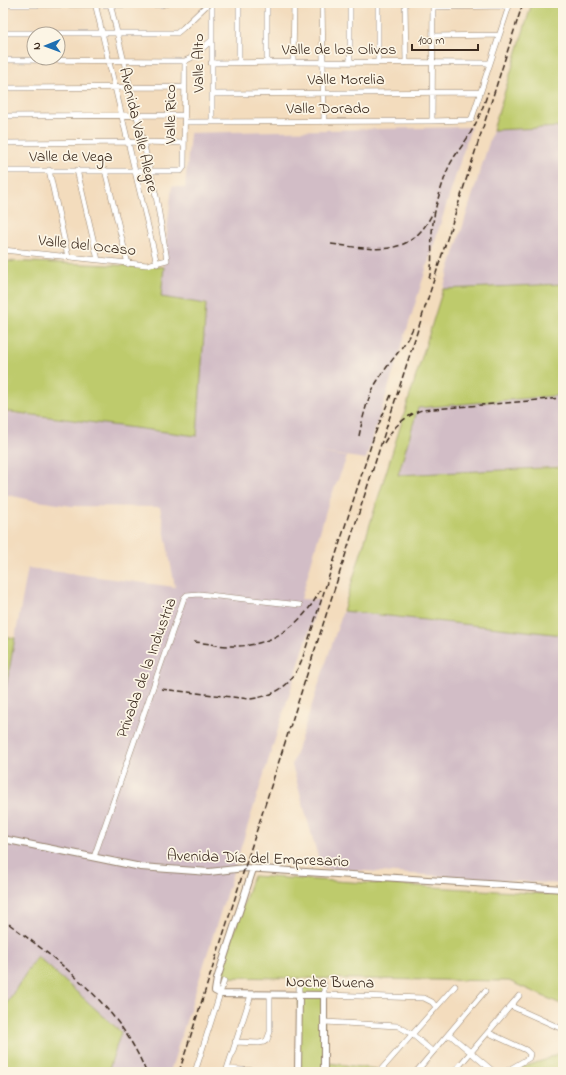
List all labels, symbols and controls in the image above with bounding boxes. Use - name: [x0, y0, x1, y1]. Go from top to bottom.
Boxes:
- north arrow: [26, 26, 66, 66]
- scale bar: [412, 26, 478, 52]
- text: 100 m: [418, 32, 445, 50]
- street label: Valle Alto: [187, 34, 211, 93]
- street label: Valle de los Olivos: [281, 38, 396, 62]
- text: N: [29, 42, 45, 50]
- street label: Avenida Valle Alegre: [112, 65, 164, 196]
- street label: Valle Morelia: [306, 68, 385, 92]
- street label: Valle Rico: [159, 84, 183, 145]
- street label: Valle Dorado: [285, 97, 370, 121]
- street label: Valle de Vega: [28, 145, 113, 169]
- street label: Valle del Ocaso: [36, 229, 137, 263]
- street label: Privada de la Industria: [110, 594, 184, 742]
- street label: Avenida Día del Empresario: [167, 844, 349, 874]
- street label: Noche Buena: [286, 970, 374, 996]

